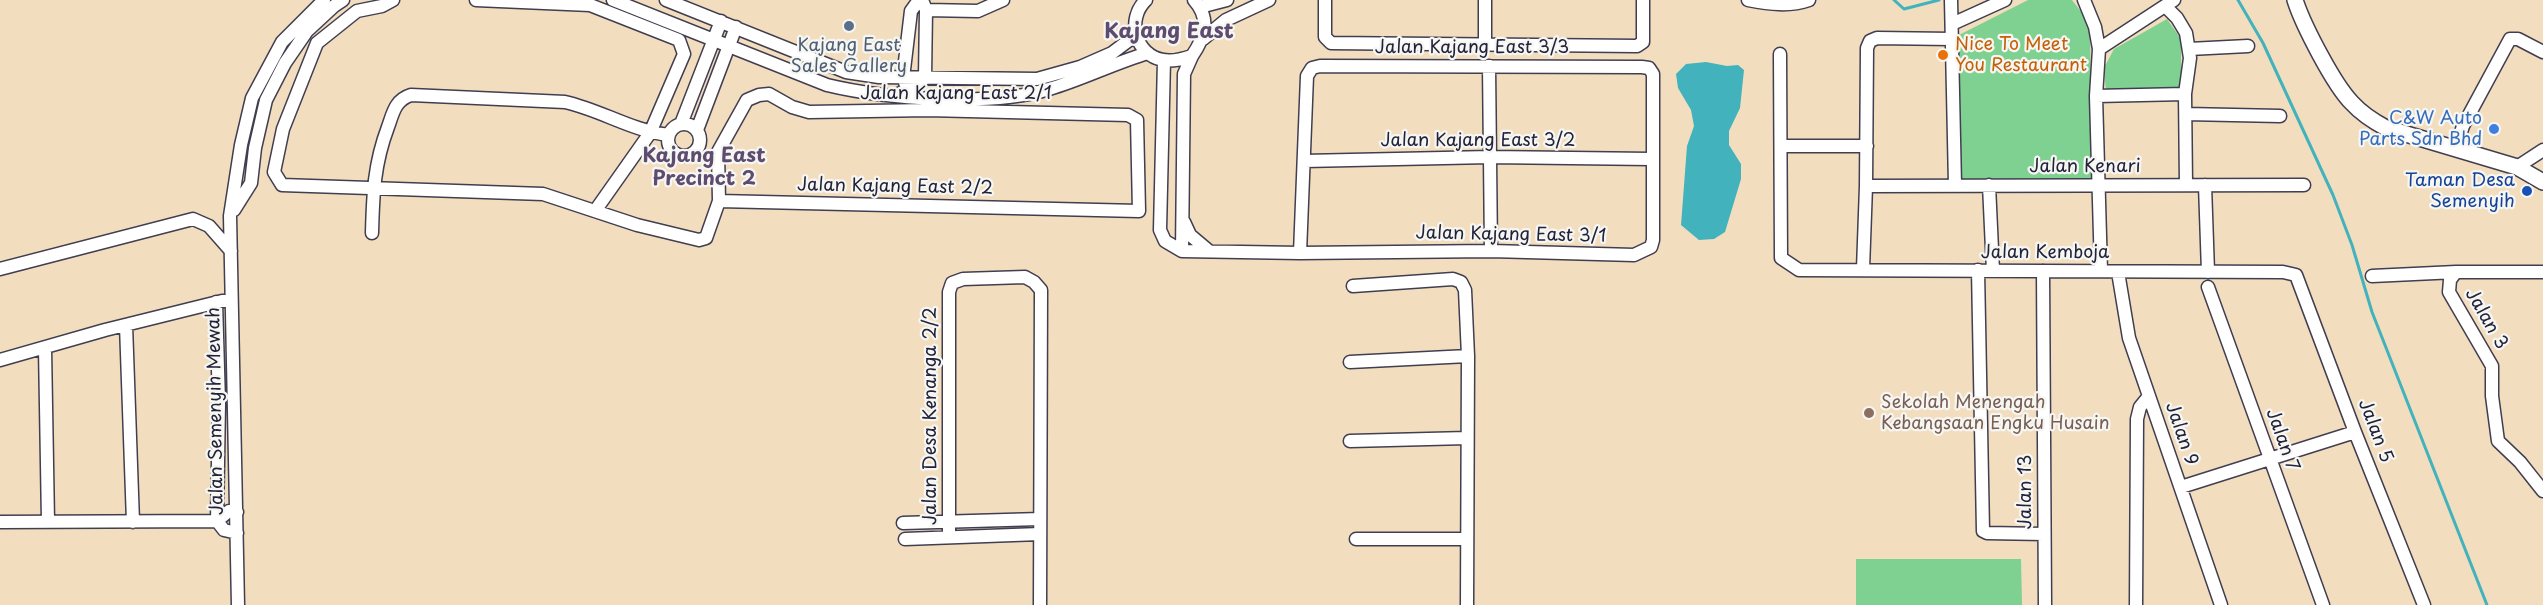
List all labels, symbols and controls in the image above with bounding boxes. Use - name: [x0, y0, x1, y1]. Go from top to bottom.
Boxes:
- marker: Kajang East Sales Gallery: [842, 19, 856, 33]
- district label: Kajang East: [1104, 19, 1234, 45]
- place label: Nice To Meet You Restaurant: [1955, 34, 2087, 76]
- place label: Kajang East Sales Gallery: [791, 35, 907, 78]
- street label: Jalan Kajang East 3/3: [1375, 37, 1569, 59]
- marker: Nice To Meet You Restaurant: [1936, 48, 1950, 62]
- street label: Jalan Kajang East 2/1: [860, 83, 1052, 105]
- place label: C&W Auto Parts Sdn Bhd: [2359, 108, 2482, 150]
- marker: C&W Auto Parts Sdn Bhd: [2487, 122, 2501, 136]
- street label: Jalan Kajang East 3/2: [1380, 130, 1576, 152]
- district label: Kajang East Precinct 2: [642, 144, 766, 191]
- street label: Jalan Kenari: [2029, 156, 2141, 178]
- place label: Taman Desa Semenyih: [2405, 170, 2515, 213]
- street label: Jalan Kajang East 2/2: [797, 174, 993, 200]
- marker: Taman Desa Semenyih: [2520, 184, 2534, 198]
- street label: Jalan Kajang East 3/1: [1416, 223, 1606, 247]
- street label: Jalan Kemboja: [1981, 242, 2109, 264]
- street label: Jalan 3: [2460, 285, 2512, 353]
- street label: Jalan Semenyih Mewah: [203, 307, 229, 515]
- street label: Jalan Desa Kenanga 2/2: [920, 307, 942, 525]
- place label: Sekolah Menengah Kebangsaan Engku Husain: [1881, 392, 2109, 434]
- street label: Jalan 5: [2353, 396, 2397, 466]
- street label: Jalan 9: [2160, 400, 2202, 468]
- marker: Sekolah Menengah Kebangsaan Engku Husain: [1862, 406, 1876, 420]
- street label: Jalan 7: [2261, 406, 2303, 474]
- street label: Jalan 13: [2015, 455, 2037, 529]

